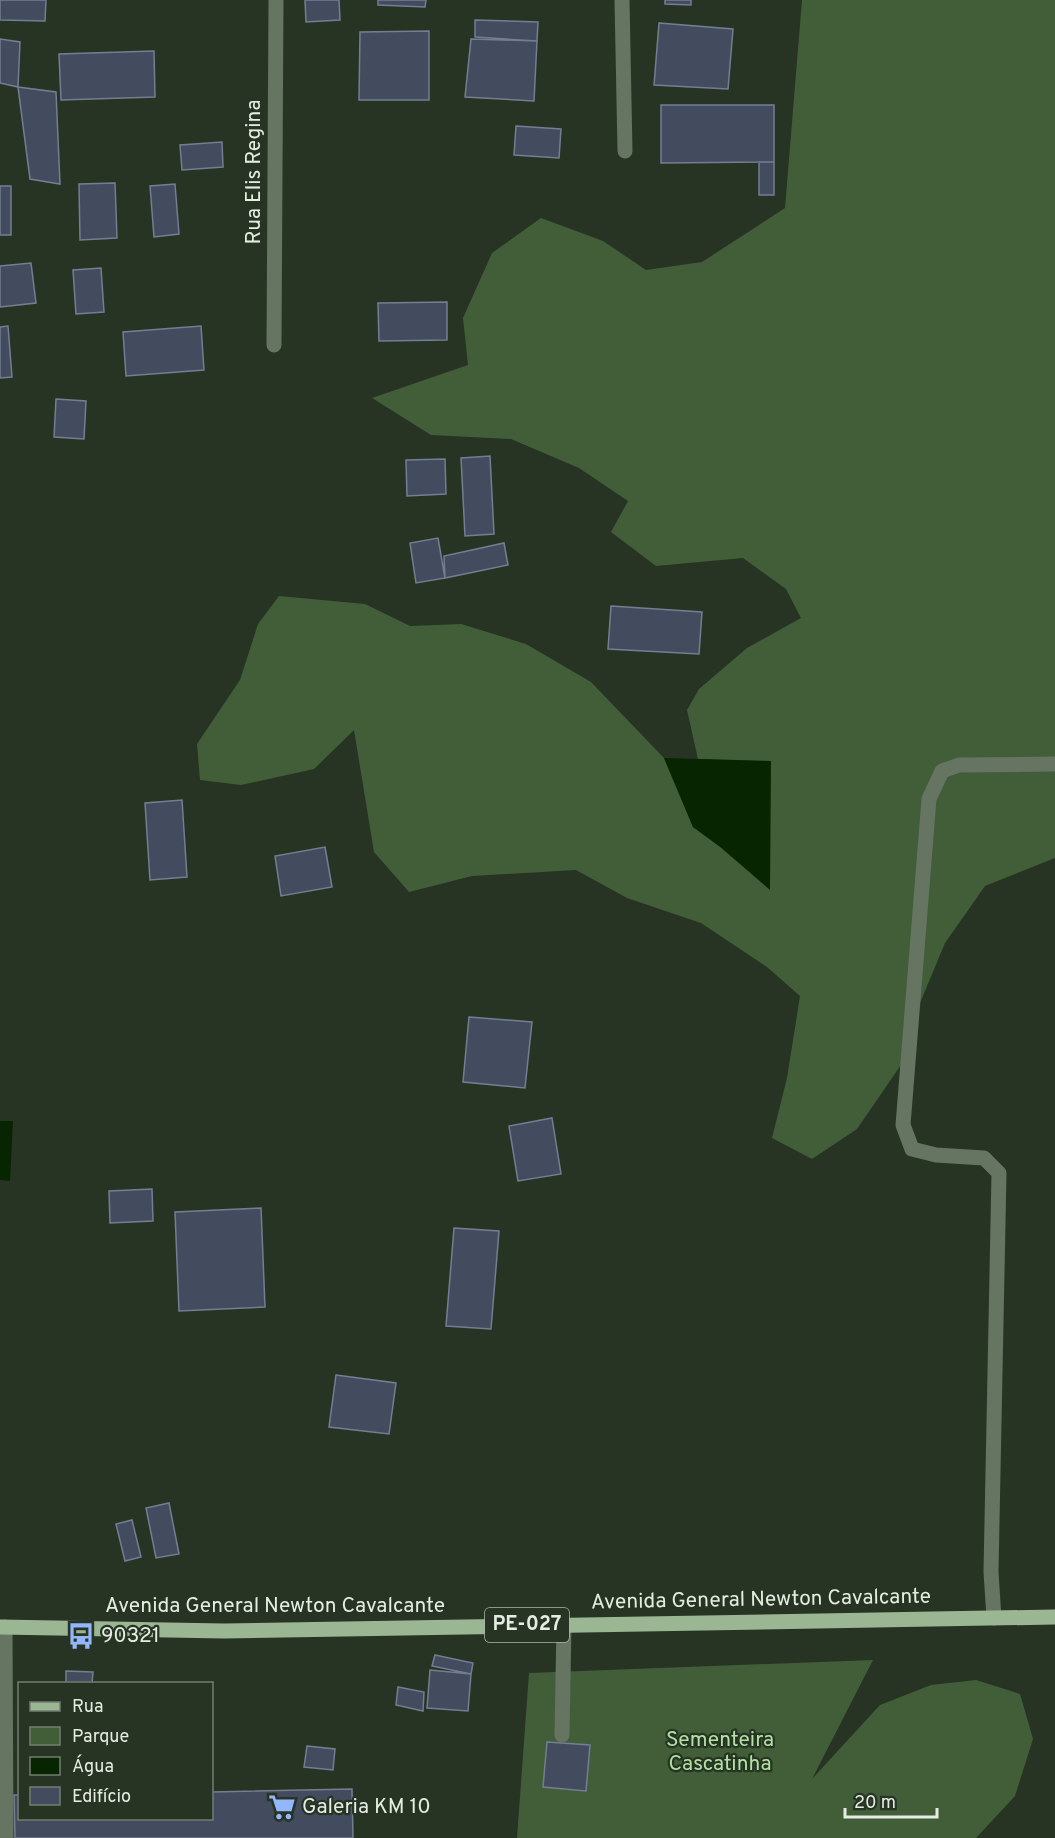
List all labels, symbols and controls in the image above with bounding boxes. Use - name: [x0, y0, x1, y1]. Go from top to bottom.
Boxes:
- street label: Rua Elis Regina: [241, 99, 268, 245]
- street label: Avenida General Newton Cavalcante: [591, 1584, 931, 1616]
- street label: Avenida General Newton Cavalcante: [105, 1593, 445, 1620]
- road number: PE-027: [485, 1608, 569, 1642]
- bus stop icon: 90321: [66, 1621, 96, 1651]
- place label: 90321: [101, 1623, 160, 1650]
- legend: [18, 1682, 213, 1820]
- text: Rua: [72, 1696, 103, 1719]
- text: Parque: [72, 1726, 129, 1749]
- park label: Sementeira Cascatinha: [666, 1727, 774, 1778]
- text: Água: [72, 1754, 114, 1779]
- scale bar: [845, 1781, 936, 1819]
- text: Edifício: [72, 1786, 131, 1809]
- supermarket icon: Galeria KM 10: [267, 1792, 297, 1822]
- text: 20 m: [854, 1792, 896, 1815]
- place label: Galeria KM 10: [302, 1794, 431, 1821]

